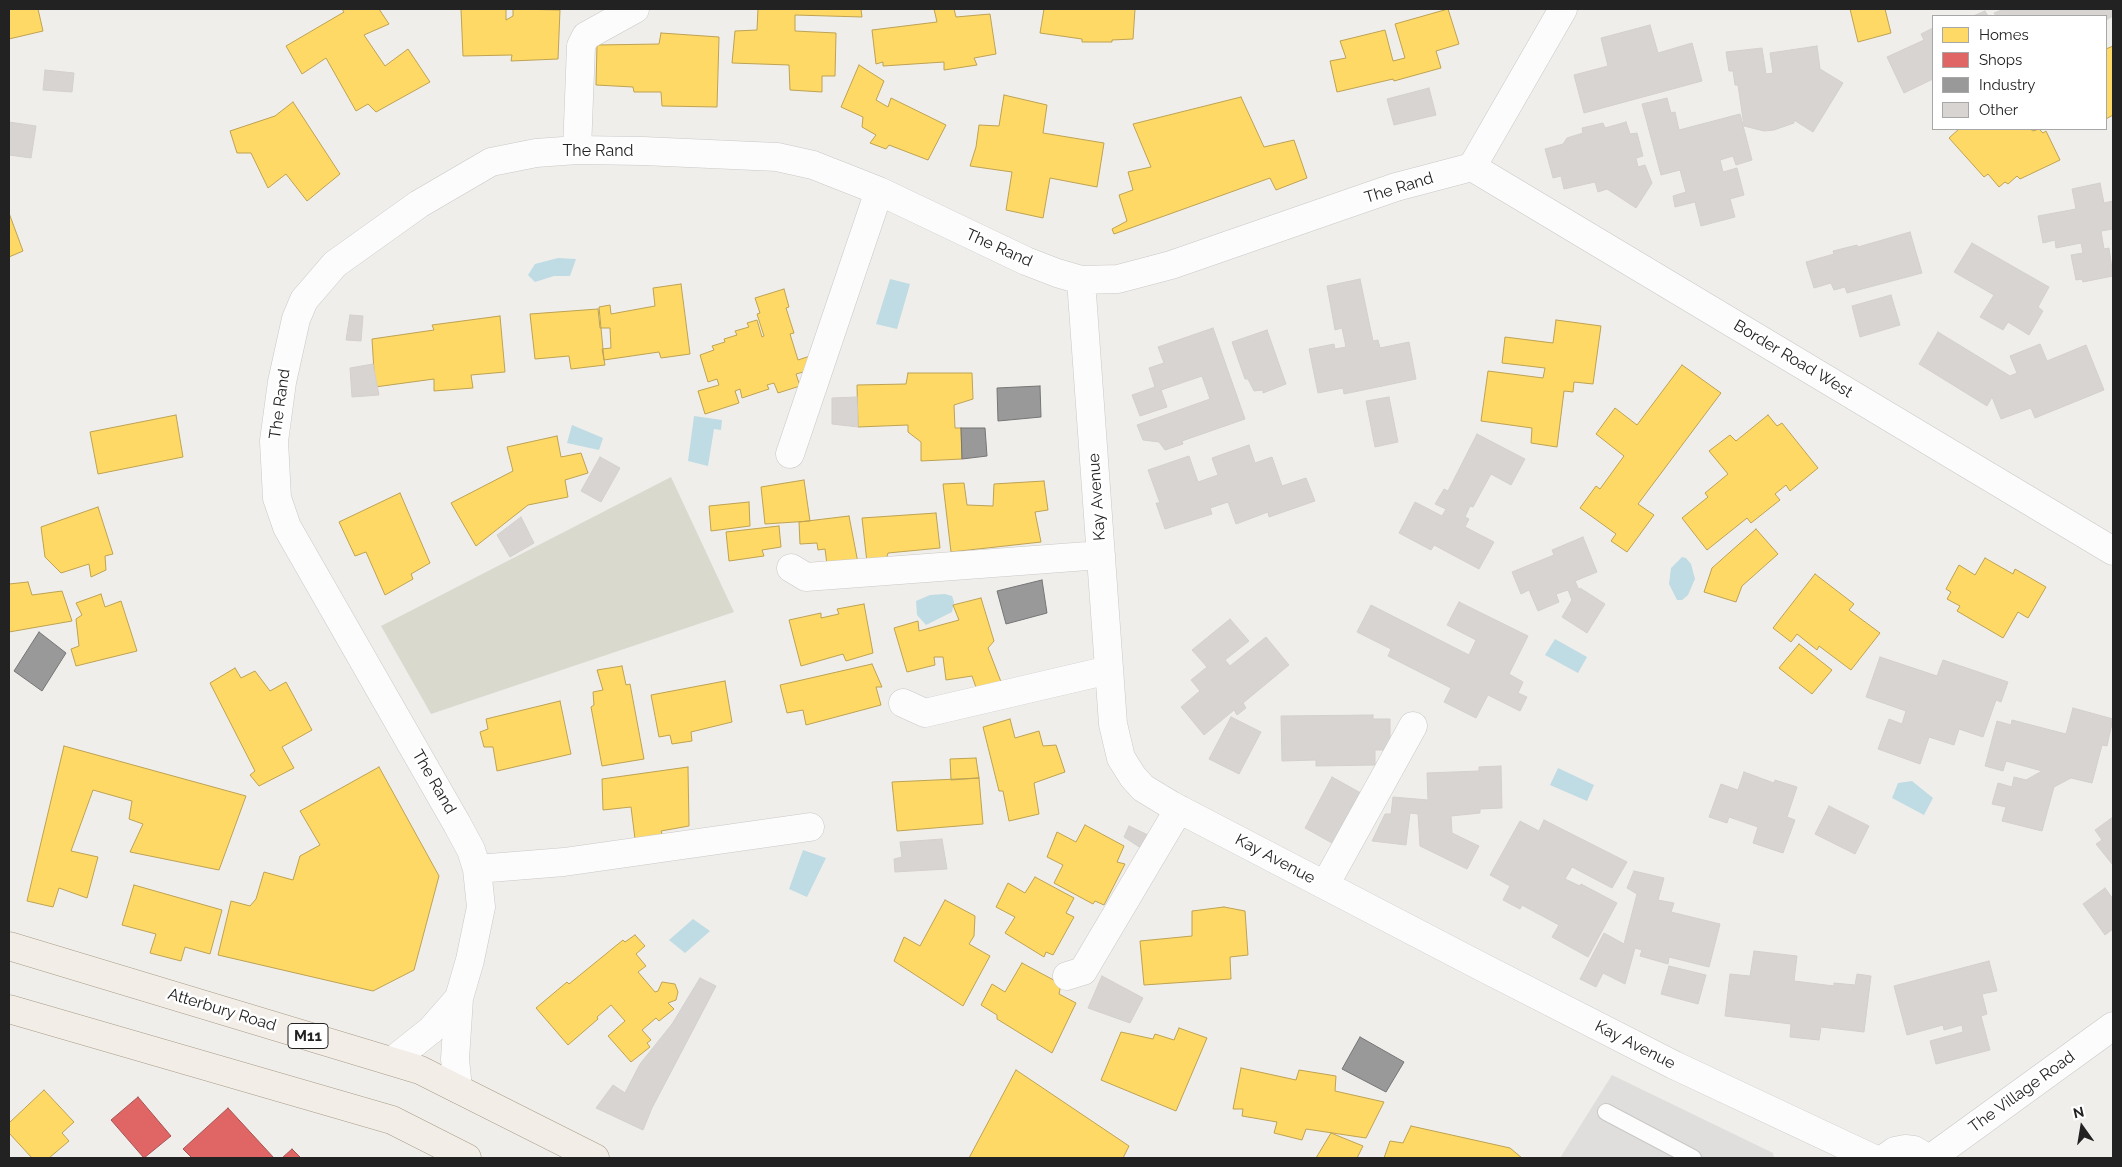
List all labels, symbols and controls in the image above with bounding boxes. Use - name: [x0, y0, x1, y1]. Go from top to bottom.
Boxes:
- legend: [1932, 15, 2107, 130]
- text: Homes: [1979, 26, 2029, 44]
- text: Shops: [1979, 51, 2022, 69]
- text: Industry: [1979, 76, 2035, 94]
- text: Other: [1979, 101, 2018, 119]
- street label: The Rand: [563, 141, 633, 161]
- street label: The Rand: [1362, 168, 1436, 208]
- street label: The Rand: [963, 225, 1035, 271]
- street label: Border Road West: [1730, 316, 1856, 402]
- street label: The Rand: [266, 368, 294, 440]
- street label: Kay Avenue: [1084, 453, 1110, 541]
- street label: The Rand: [408, 747, 460, 817]
- street label: Kay Avenue: [1232, 830, 1318, 888]
- street label: Atterbury Road: [166, 984, 278, 1036]
- street label: Kay Avenue: [1592, 1017, 1678, 1073]
- road number: M11: [288, 1024, 328, 1048]
- street label: The Village Road: [1965, 1047, 2079, 1137]
- north arrow: [2057, 1102, 2107, 1152]
- text: N: [2072, 1103, 2086, 1121]

